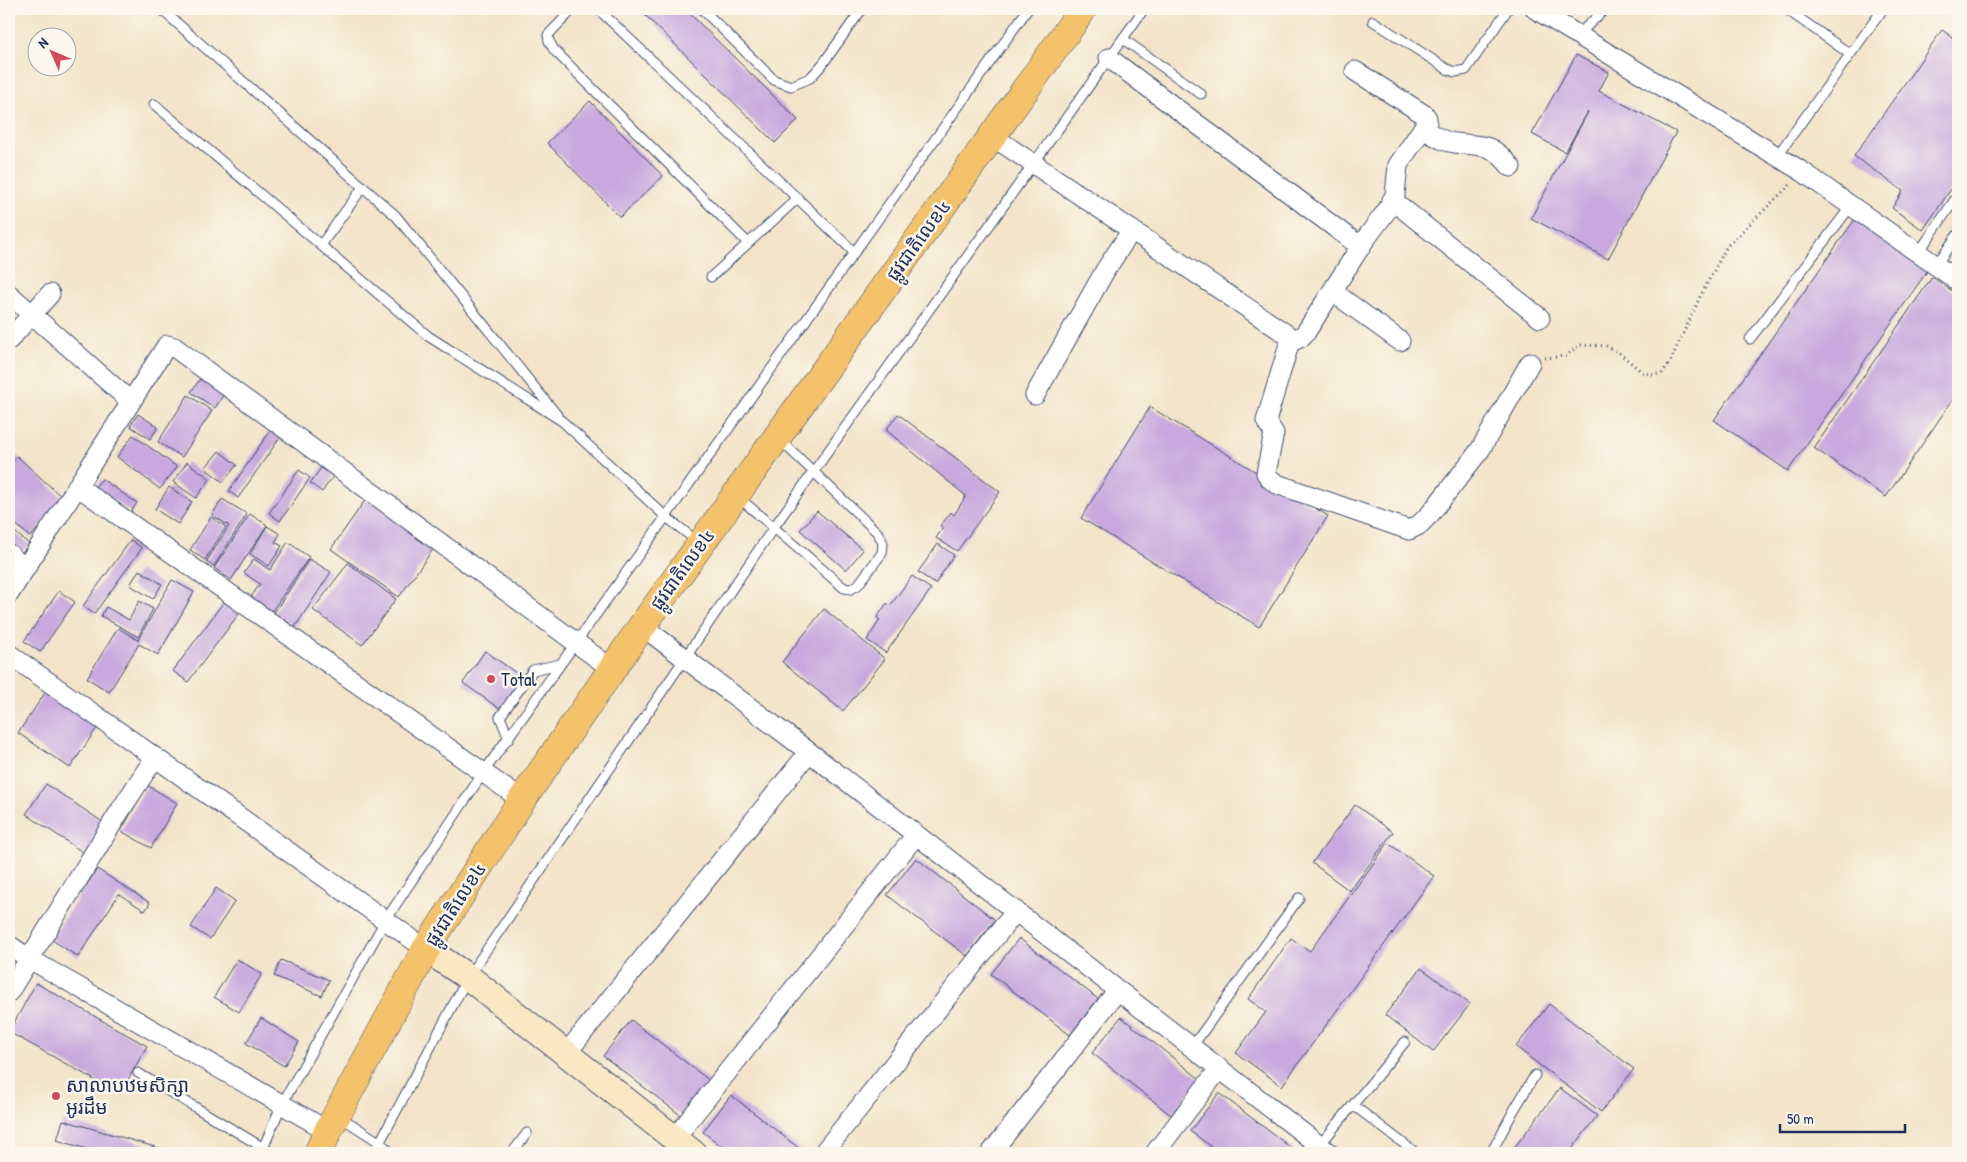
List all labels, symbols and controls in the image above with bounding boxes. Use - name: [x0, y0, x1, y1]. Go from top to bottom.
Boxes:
- north arrow: [28, 28, 78, 78]
- text: N: [33, 33, 52, 52]
- street label: ផ្លូវជាតិលេខ៤: [880, 194, 960, 289]
- street label: ផ្លូវជាតិលេខ៤: [644, 523, 724, 618]
- place label: Total: [501, 666, 538, 692]
- marker: Total: [485, 673, 497, 685]
- street label: ផ្លូវជាតិលេខ៤: [418, 857, 496, 953]
- place label: សាលាបឋមសិក្សា អូរដឹម: [66, 1072, 189, 1120]
- marker: សាលាបឋមសិក្សា អូរដឹម: [50, 1090, 62, 1102]
- scale bar: [1780, 1102, 1904, 1134]
- text: 50 m: [1787, 1108, 1814, 1129]

